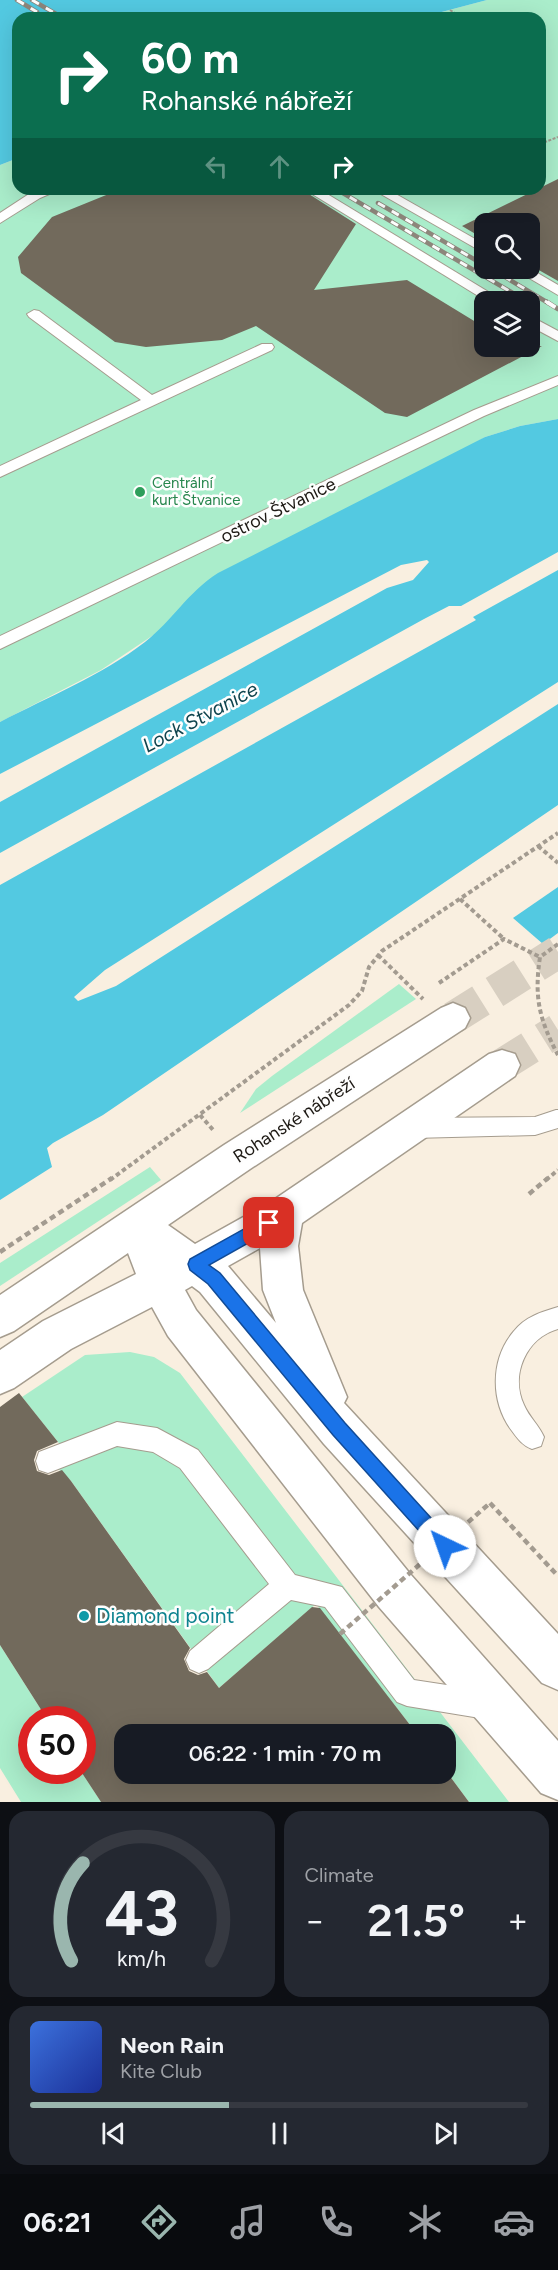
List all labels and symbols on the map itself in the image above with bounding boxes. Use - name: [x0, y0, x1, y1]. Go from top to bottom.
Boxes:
- street label: ostrov Štvanice: [217, 472, 339, 547]
- place label: Centrální kurt Štvanice: [152, 474, 240, 509]
- marker: Centrální kurt Štvanice: [133, 485, 147, 499]
- water label: Lock Stvanice: [138, 677, 262, 757]
- street label: Rohanské nábřeží: [229, 1072, 360, 1168]
- pin: [243, 1197, 294, 1248]
- position arrow: [413, 1514, 477, 1578]
- place label: Diamond point: [96, 1603, 234, 1628]
- marker: Diamond point: [77, 1609, 91, 1623]
- speed limit sign: 50: [18, 1706, 96, 1784]

